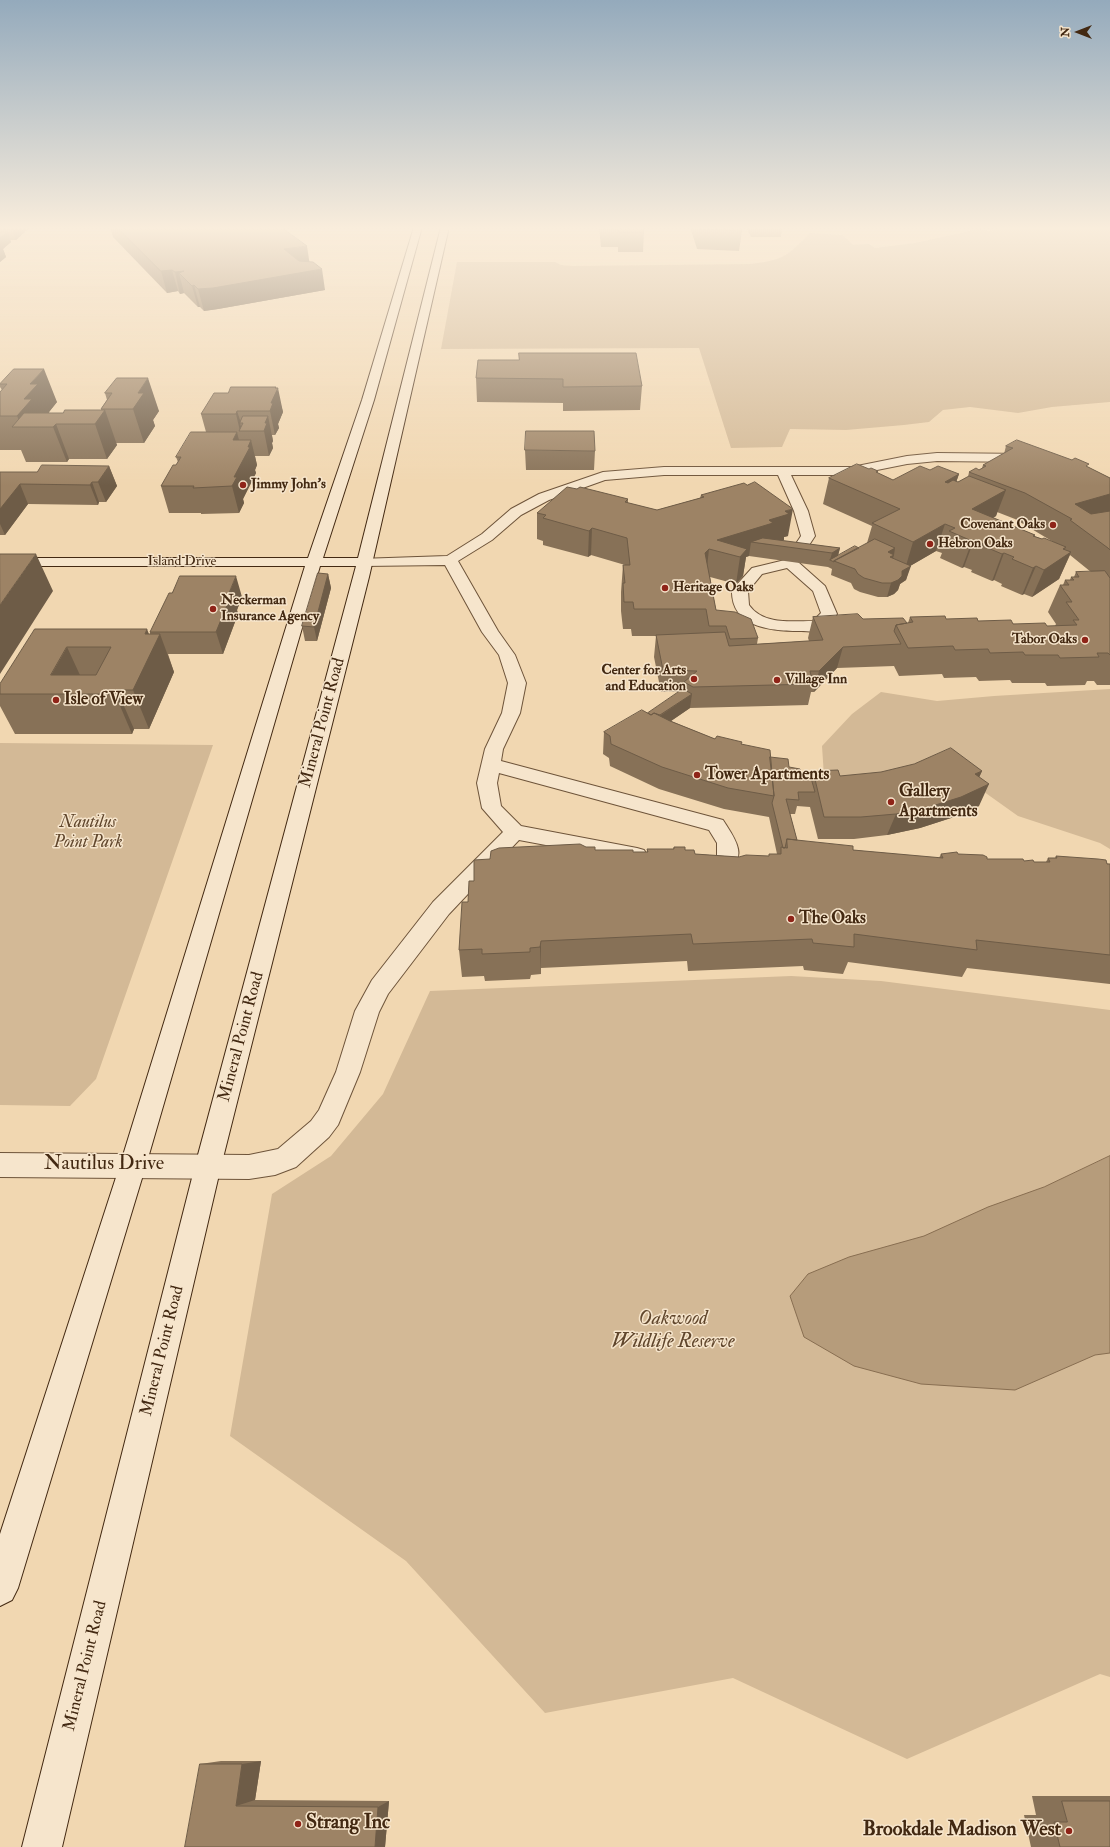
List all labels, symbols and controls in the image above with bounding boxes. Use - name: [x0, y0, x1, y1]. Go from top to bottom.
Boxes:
- north arrow: [1058, 12, 1098, 52]
- text: N: [1059, 27, 1072, 37]
- place label: Jimmy John's: [251, 477, 326, 493]
- marker: Jimmy John's: [238, 480, 248, 490]
- place label: Covenant Oaks: [960, 517, 1045, 533]
- marker: Covenant Oaks: [1048, 520, 1058, 530]
- place label: Hebron Oaks: [938, 536, 1013, 552]
- marker: Hebron Oaks: [925, 539, 935, 549]
- street label: Island Drive: [148, 554, 216, 570]
- place label: Heritage Oaks: [673, 580, 754, 596]
- marker: Heritage Oaks: [660, 583, 670, 593]
- place label: Neckerman Insurance Agency: [221, 593, 319, 626]
- marker: Neckerman Insurance Agency: [208, 604, 218, 614]
- place label: Tabor Oaks: [1012, 632, 1077, 648]
- marker: Tabor Oaks: [1080, 635, 1090, 645]
- street label: Mineral Point Road: [296, 656, 350, 790]
- place label: Center for Arts and Education: [601, 663, 686, 696]
- place label: Village Inn: [785, 672, 847, 688]
- marker: Center for Arts and Education: [689, 674, 699, 684]
- marker: Village Inn: [772, 675, 782, 685]
- place label: Isle of View: [64, 690, 143, 710]
- marker: Isle of View: [51, 695, 61, 705]
- place label: Tower Apartments: [705, 765, 829, 785]
- marker: Tower Apartments: [692, 770, 702, 780]
- place label: Gallery Apartments: [899, 782, 977, 822]
- marker: Gallery Apartments: [886, 797, 896, 807]
- park label: Nautilus Point Park: [53, 813, 123, 853]
- place label: The Oaks: [799, 909, 866, 929]
- marker: The Oaks: [786, 914, 796, 924]
- street label: Mineral Point Road: [215, 970, 269, 1104]
- street label: Nautilus Drive: [44, 1153, 164, 1177]
- street label: Mineral Point Road: [137, 1284, 189, 1418]
- park label: Oakwood Wildlife Reserve: [611, 1308, 735, 1355]
- street label: Mineral Point Road: [60, 1599, 112, 1733]
- place label: Strang Inc: [306, 1812, 390, 1836]
- marker: Strang Inc: [293, 1819, 303, 1829]
- place label: Brookdale Madison West: [863, 1819, 1061, 1843]
- marker: Brookdale Madison West: [1064, 1826, 1074, 1836]

